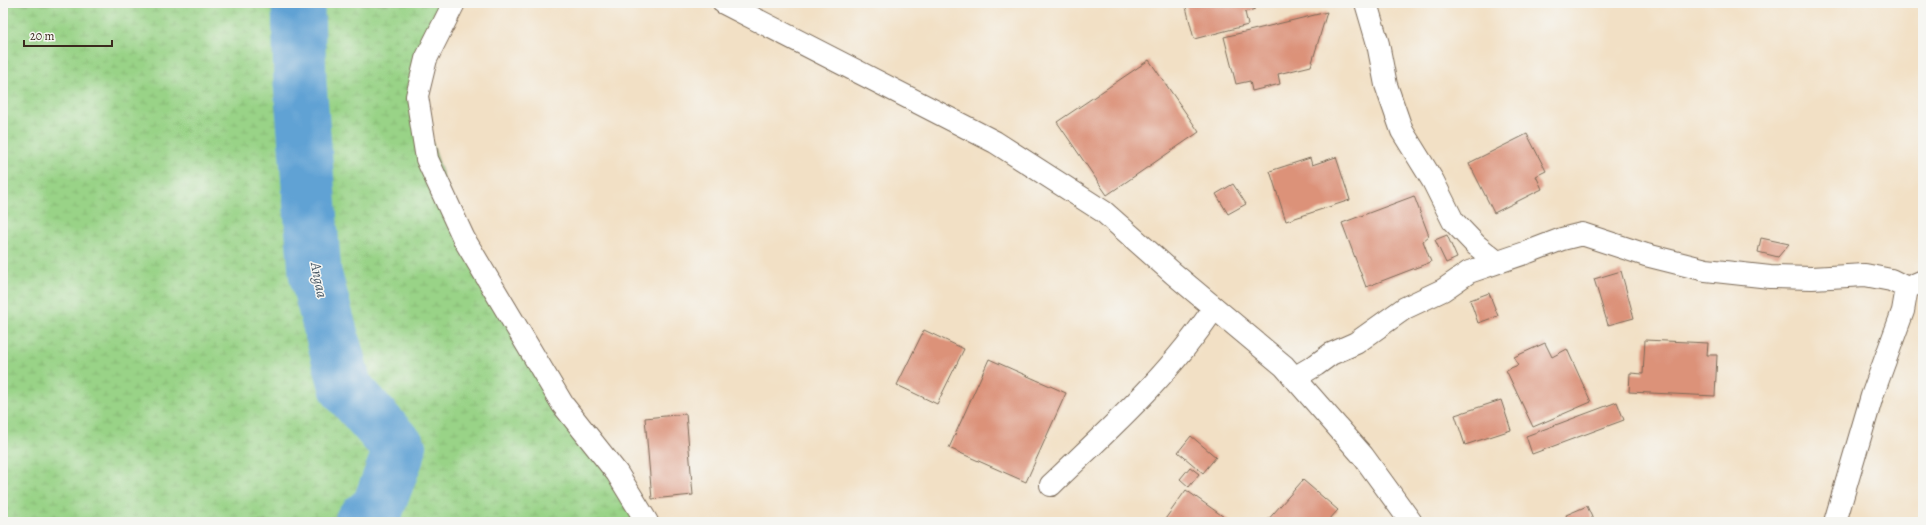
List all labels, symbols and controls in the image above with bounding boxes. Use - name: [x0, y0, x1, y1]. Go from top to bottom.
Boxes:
- scale bar: [24, 22, 112, 48]
- text: 20 m: [30, 28, 54, 44]
- water label: Angaa: [306, 259, 332, 300]

